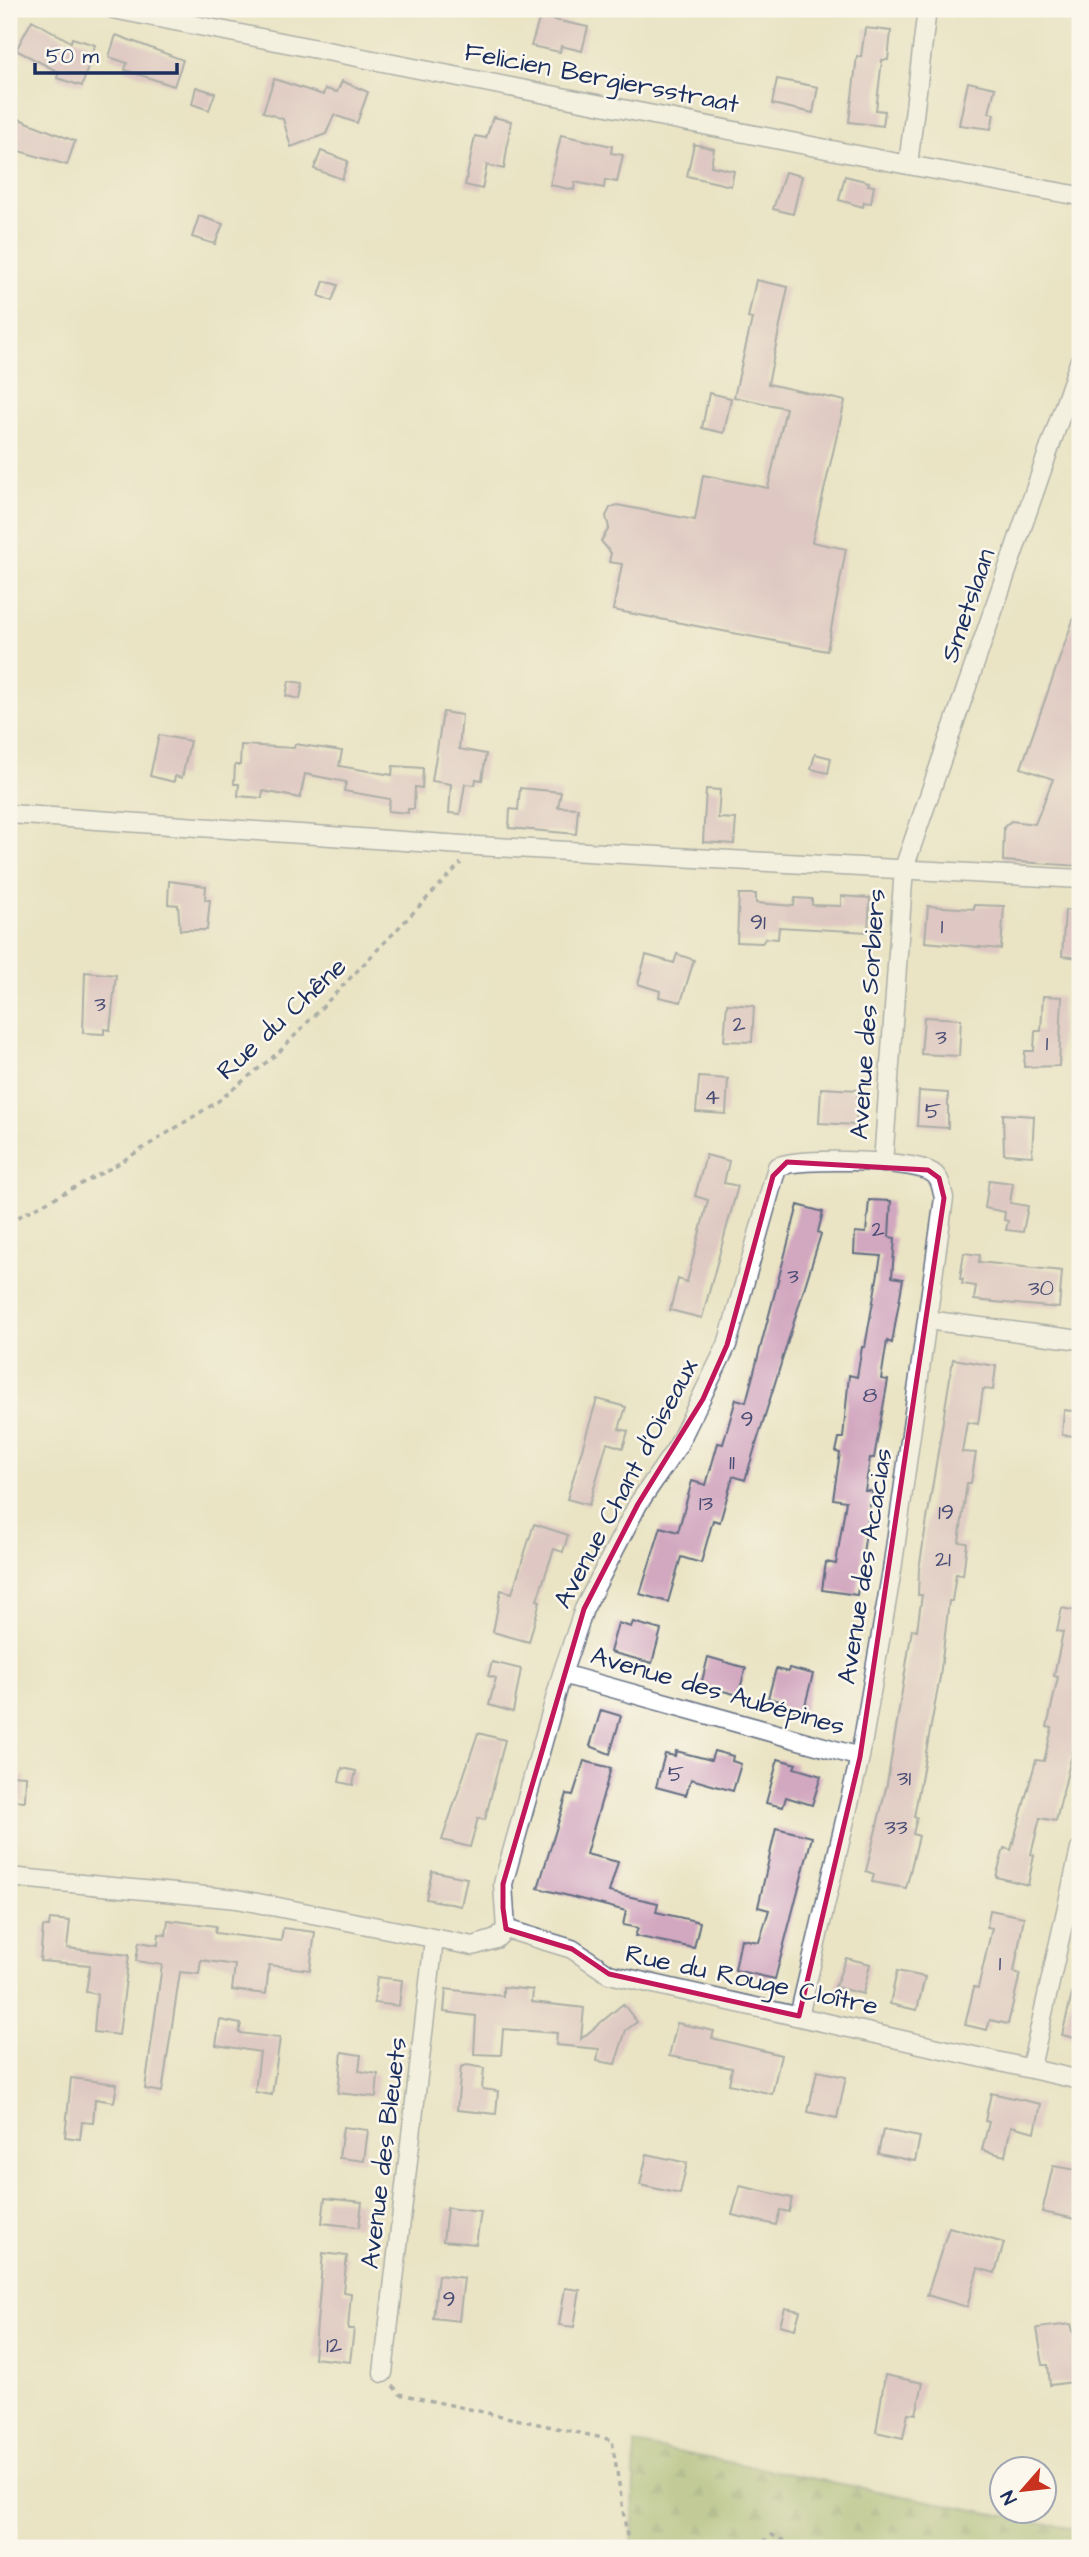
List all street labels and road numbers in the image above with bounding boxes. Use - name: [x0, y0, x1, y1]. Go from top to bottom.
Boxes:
- street label: Felicien Bergiersstraat: [461, 34, 742, 124]
- street label: Smetslaan: [932, 544, 1004, 667]
- street label: Avenue des Sorbiers: [841, 887, 895, 1141]
- street label: Rue du Chêne: [209, 949, 355, 1088]
- street label: Avenue Chant d'Oiseaux: [545, 1352, 707, 1615]
- street label: Avenue des Acacias: [829, 1445, 901, 1687]
- street label: Avenue des Aubépines: [586, 1637, 849, 1744]
- street label: Rue du Rouge Cloître: [622, 1936, 881, 2026]
- street label: Avenue des Bleuets: [352, 2035, 416, 2271]

